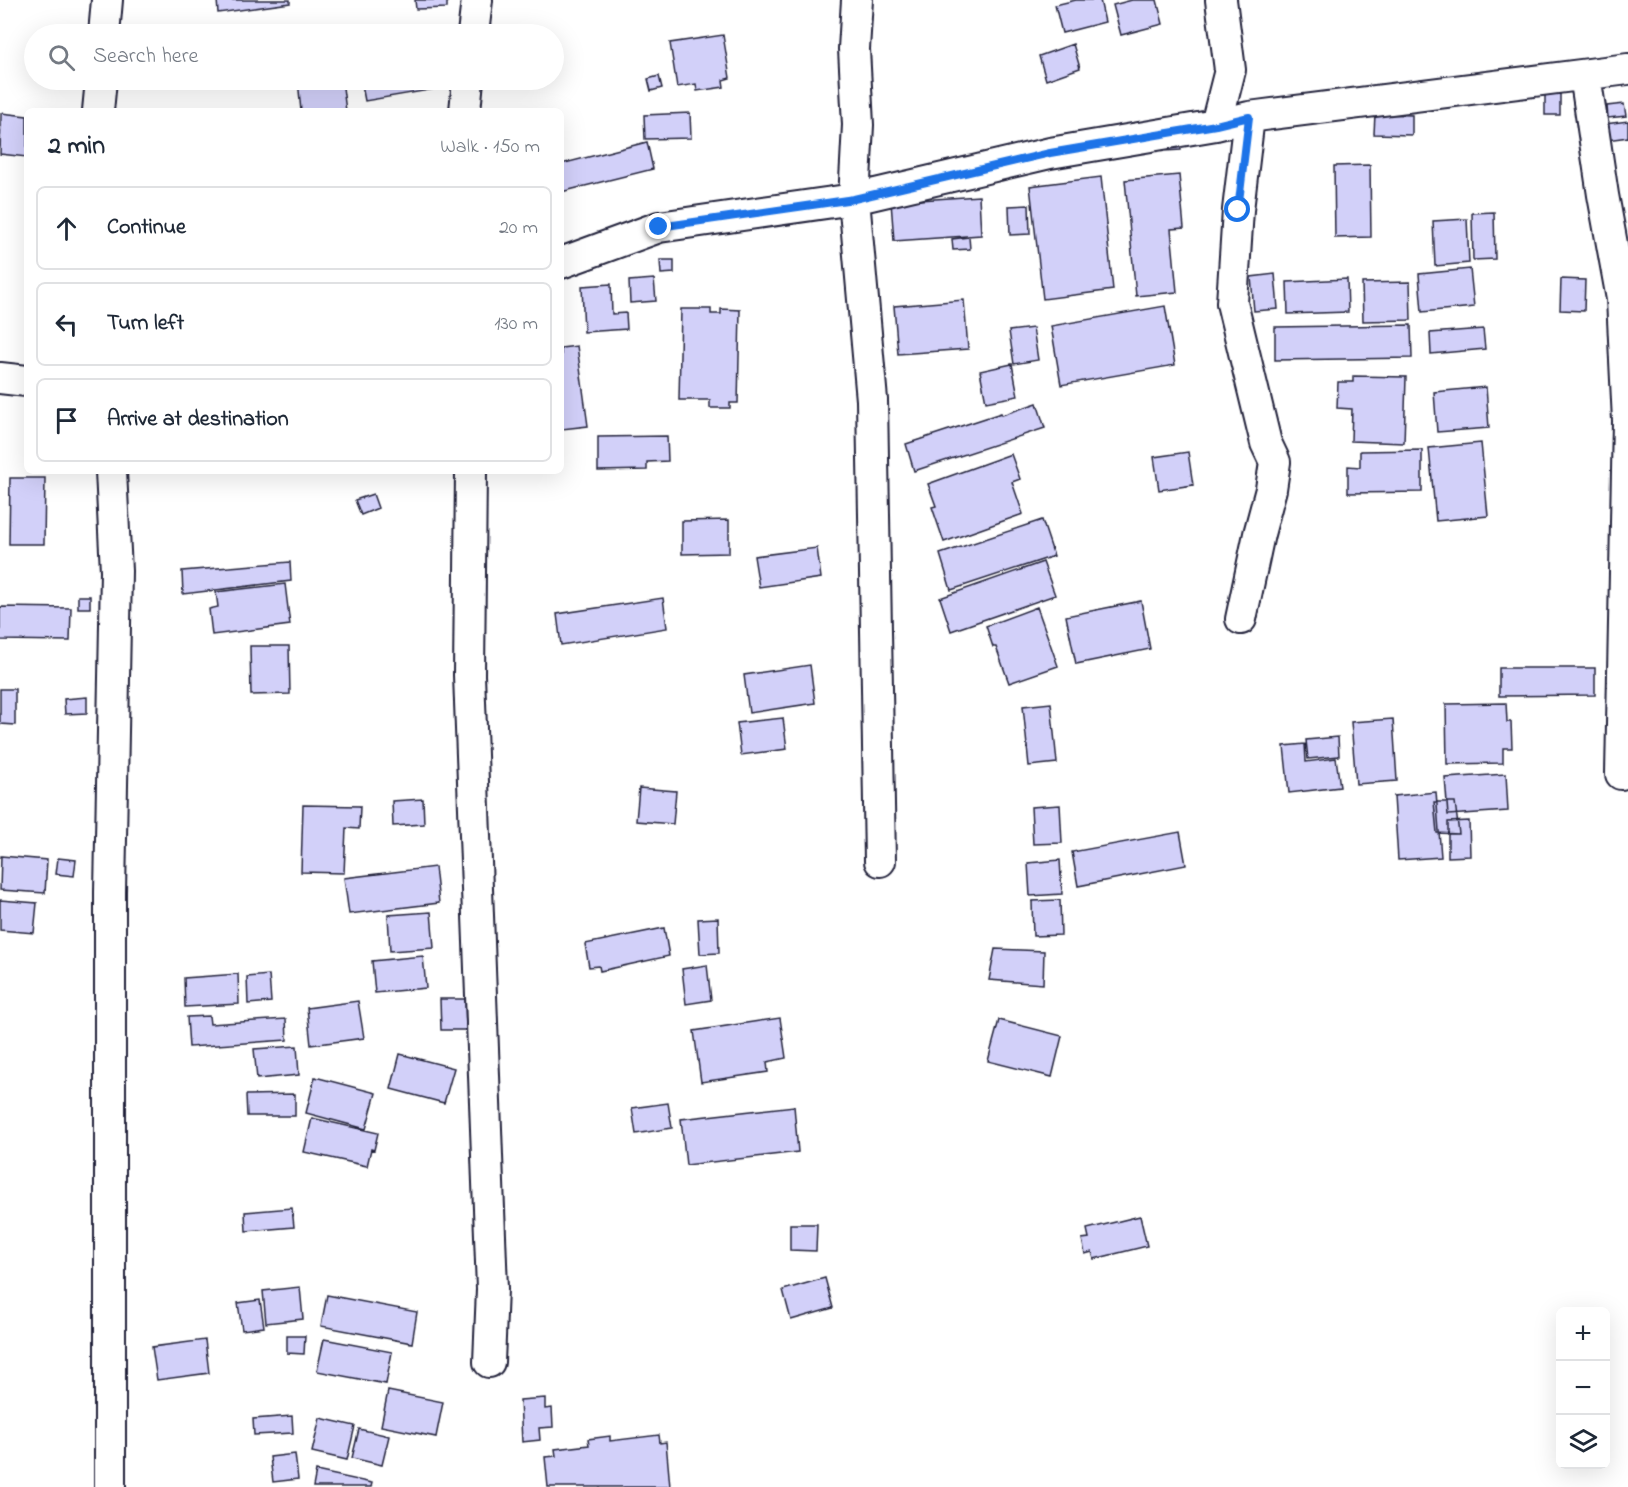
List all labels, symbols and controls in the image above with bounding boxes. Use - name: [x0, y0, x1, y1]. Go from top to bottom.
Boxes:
- search box: [24, 24, 564, 90]
- icon: search: [45, 41, 78, 74]
- text: Search here: [93, 41, 198, 73]
- text: 2 min: [48, 128, 105, 166]
- text: Walk · 150 m: [440, 133, 540, 162]
- route start: [1224, 196, 1250, 222]
- icon: ahead: [50, 212, 83, 245]
- text: Continue: [107, 212, 186, 244]
- route end: [645, 213, 671, 239]
- text: 20 m: [499, 214, 538, 243]
- icon: left: [50, 308, 83, 341]
- text: Turn left: [107, 308, 184, 340]
- text: 130 m: [494, 310, 538, 339]
- icon: arrive: [50, 404, 83, 437]
- text: Arrive at destination: [107, 404, 289, 436]
- map controls: [1556, 1307, 1610, 1469]
- button: +: [1556, 1307, 1610, 1361]
- button: −: [1556, 1361, 1610, 1415]
- button: layers: [1556, 1415, 1610, 1469]

